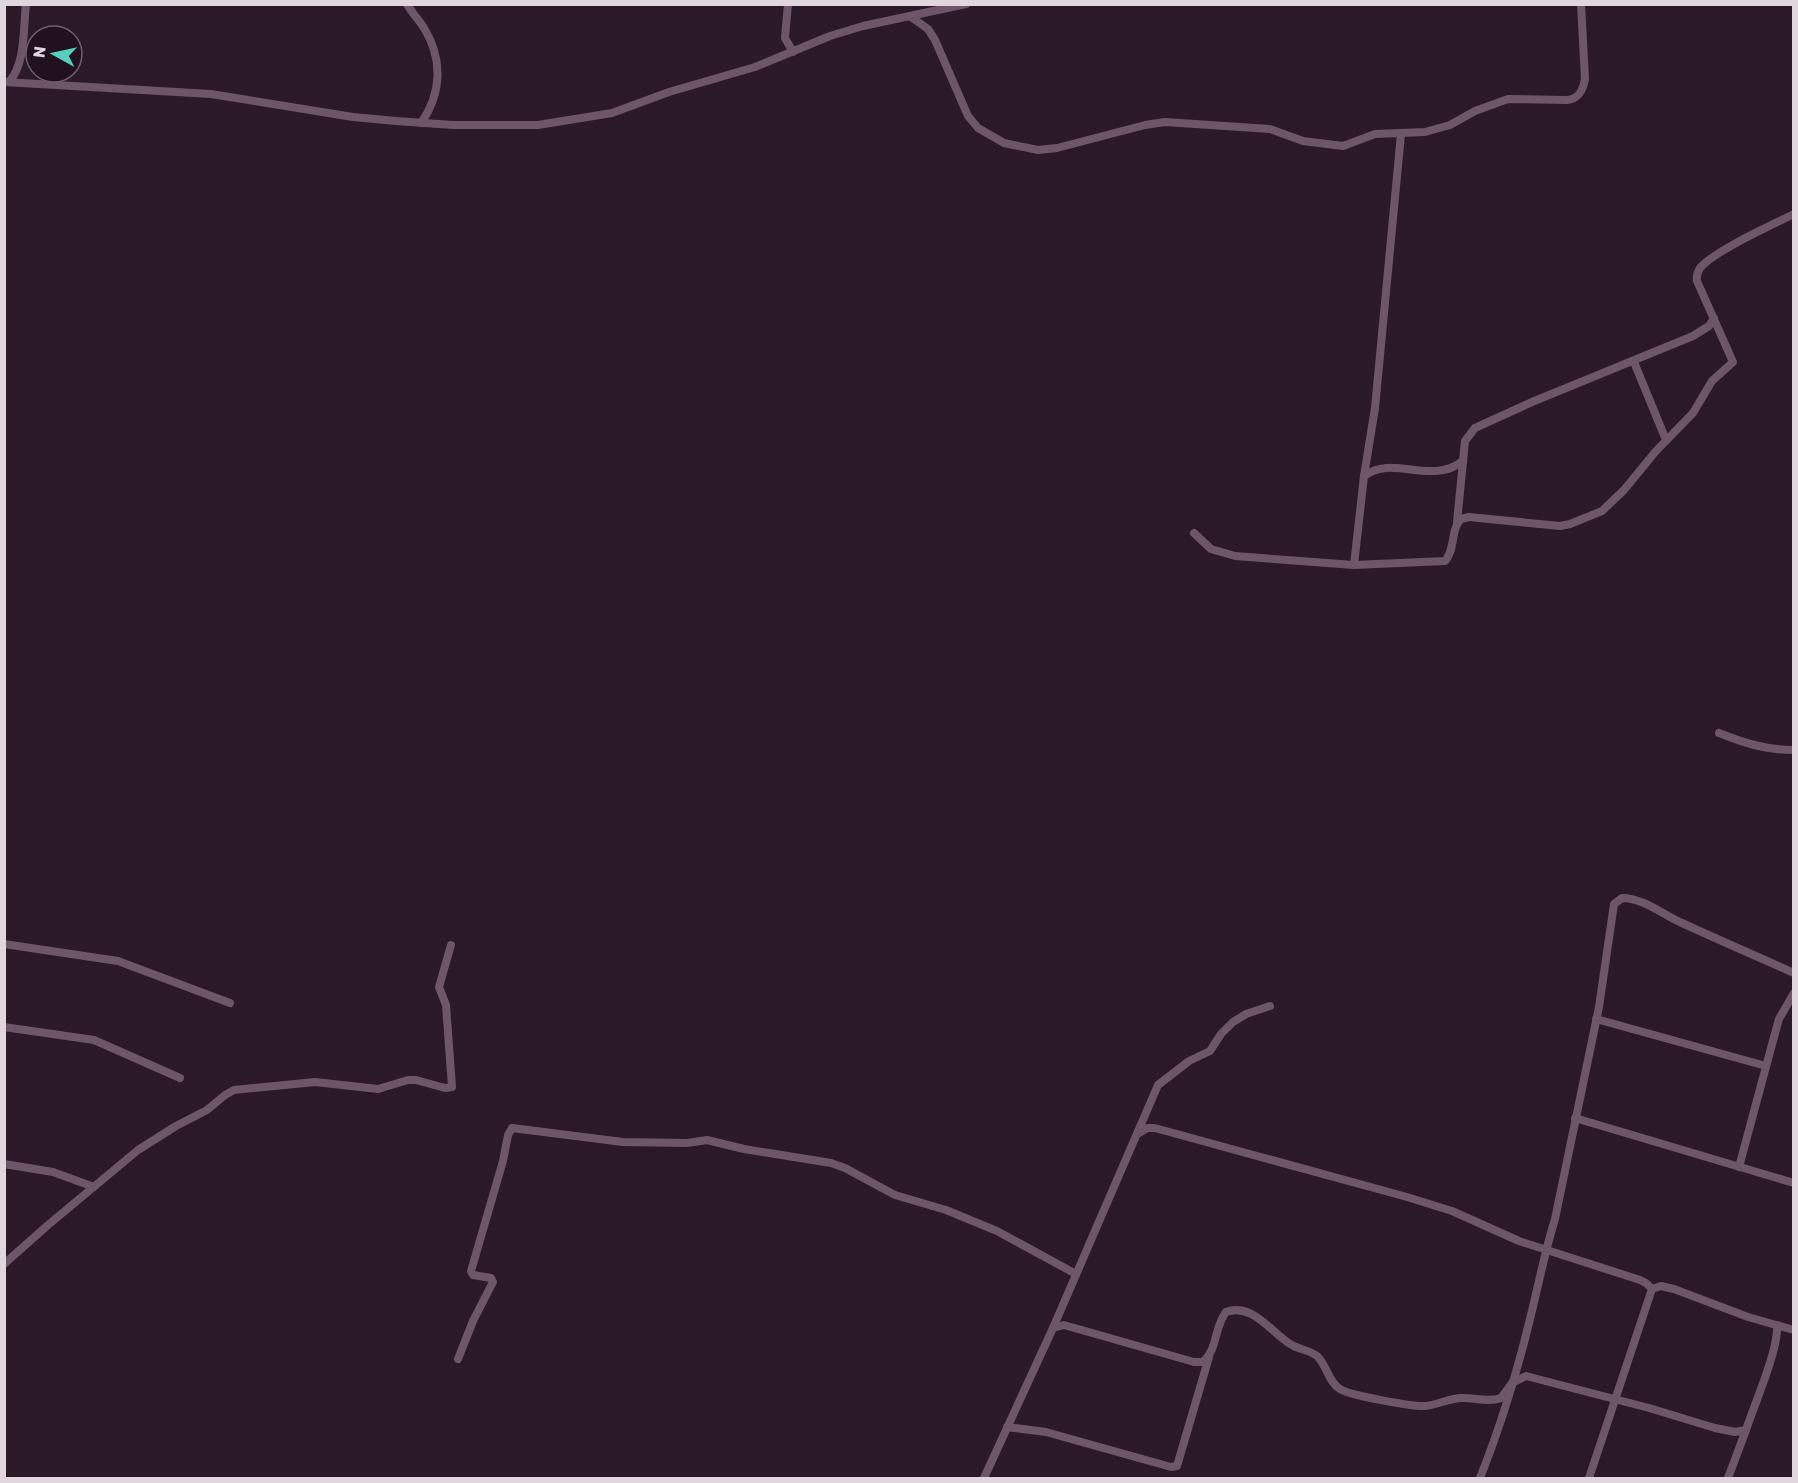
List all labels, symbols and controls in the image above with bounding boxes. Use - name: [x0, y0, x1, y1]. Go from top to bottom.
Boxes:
- north arrow: [24, 24, 84, 84]
- text: N: [29, 45, 50, 59]

